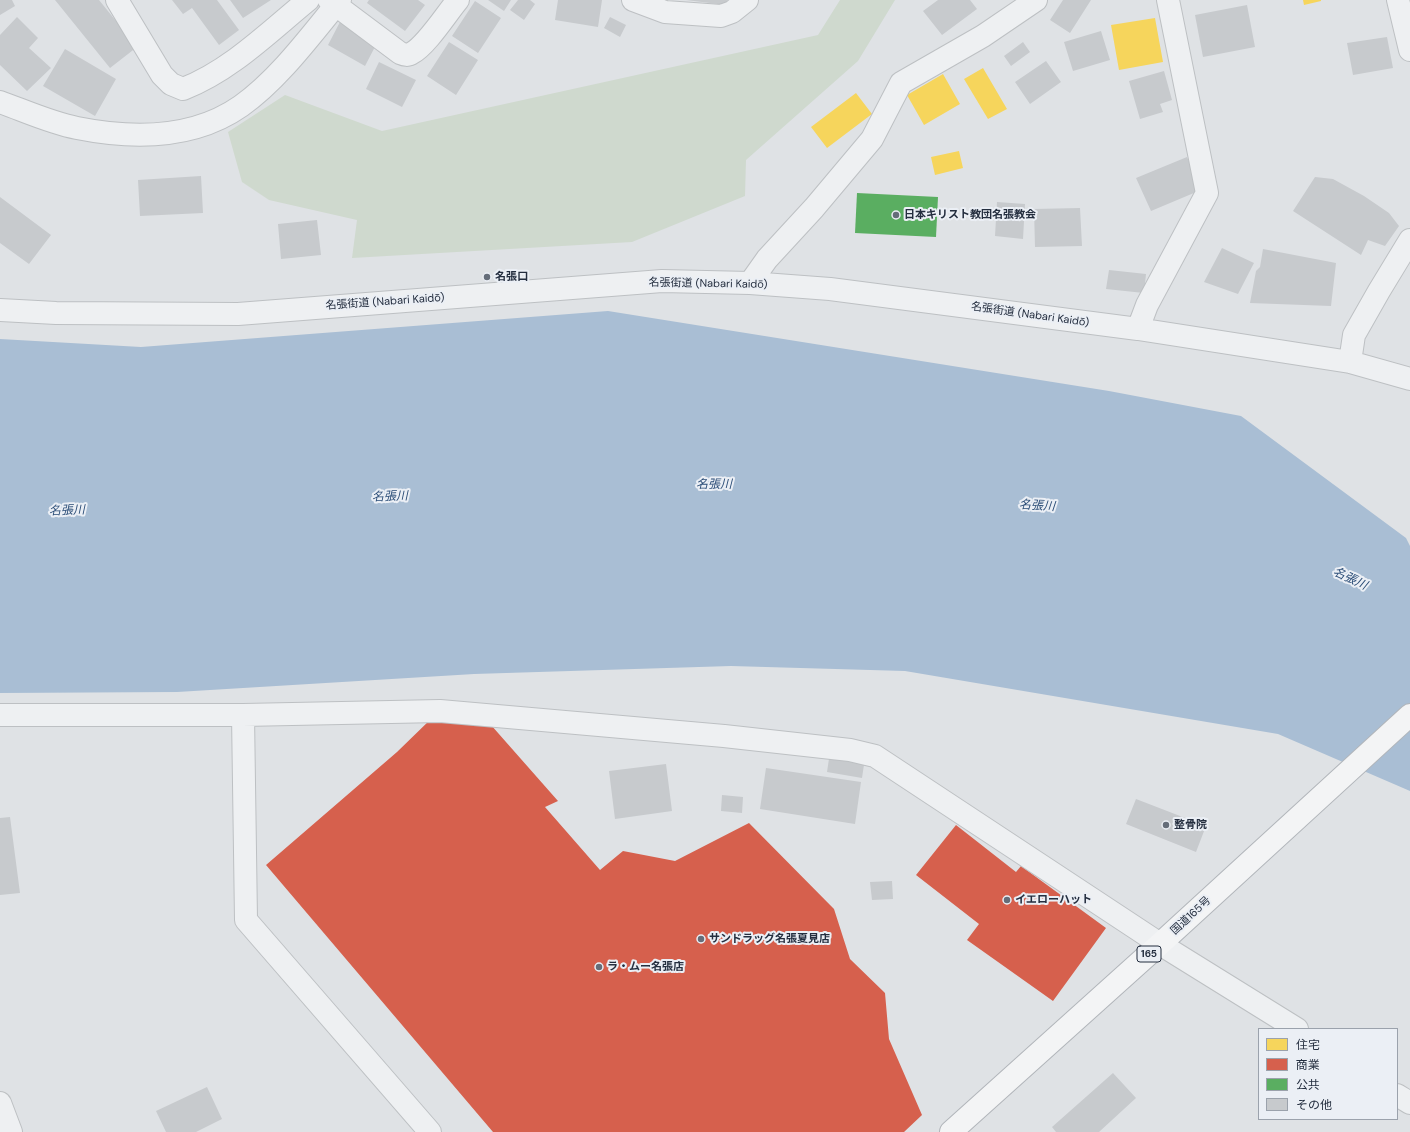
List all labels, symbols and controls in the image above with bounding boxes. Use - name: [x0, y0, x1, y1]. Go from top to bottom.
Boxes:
- place label: 日本キリスト教団名張教会: [904, 208, 1036, 222]
- marker: 日本キリスト教団名張教会: [891, 210, 901, 220]
- place label: 名張口: [495, 270, 528, 284]
- marker: 名張口: [482, 272, 492, 282]
- street label: 名張街道 (Nabari Kaidō): [648, 276, 768, 292]
- street label: 名張街道 (Nabari Kaidō): [325, 291, 445, 313]
- street label: 名張街道 (Nabari Kaidō): [970, 300, 1090, 330]
- water label: 名張川: [696, 478, 732, 492]
- water label: 名張川: [372, 489, 408, 505]
- water label: 名張川: [1019, 498, 1055, 514]
- water label: 名張川: [49, 503, 85, 519]
- water label: 名張川: [1331, 565, 1369, 593]
- place label: 整骨院: [1174, 818, 1207, 832]
- marker: 整骨院: [1161, 820, 1171, 830]
- place label: イエローハット: [1015, 893, 1092, 907]
- street label: 国道165号: [1168, 894, 1214, 938]
- marker: イエローハット: [1002, 895, 1012, 905]
- place label: サンドラッグ名張夏見店: [709, 932, 830, 946]
- marker: サンドラッグ名張夏見店: [696, 934, 706, 944]
- road number: 165: [1137, 946, 1161, 962]
- place label: ラ・ムー名張店: [607, 960, 684, 974]
- marker: ラ・ムー名張店: [594, 962, 604, 972]
- legend: [1258, 1028, 1398, 1120]
- text: 住宅: [1296, 1037, 1320, 1053]
- text: 商業: [1296, 1057, 1320, 1073]
- text: 公共: [1296, 1077, 1320, 1093]
- text: その他: [1296, 1097, 1332, 1113]

